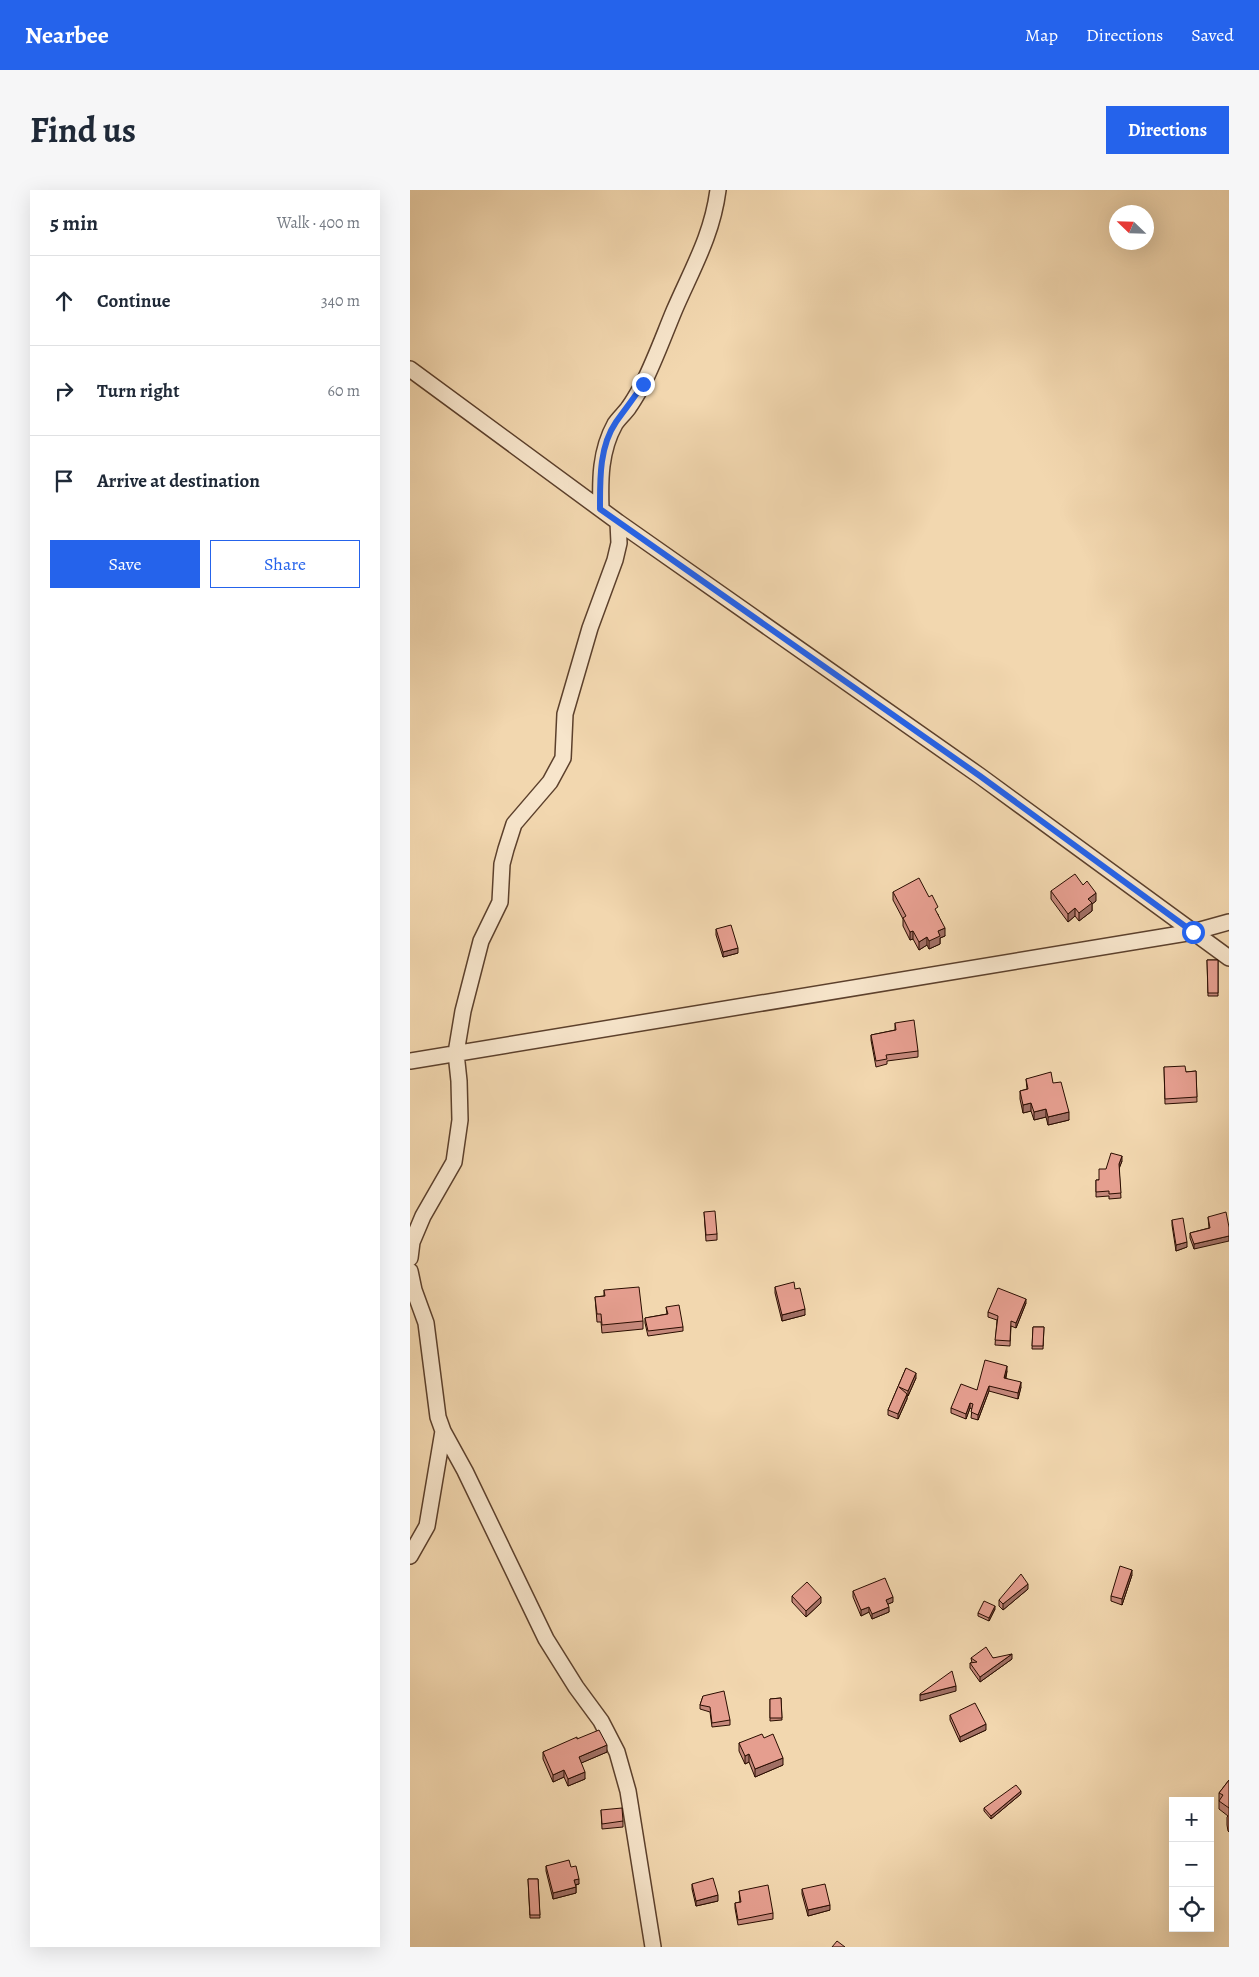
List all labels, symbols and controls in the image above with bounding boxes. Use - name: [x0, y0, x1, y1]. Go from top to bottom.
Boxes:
- text: Nearbee: [25, 19, 109, 51]
- text: Map: [1025, 23, 1058, 47]
- text: Directions: [1086, 23, 1163, 47]
- text: Saved: [1191, 23, 1234, 47]
- text: Find us: [30, 106, 136, 154]
- button: Directions: [1106, 106, 1229, 154]
- north arrow: [1109, 205, 1154, 250]
- text: 5 min: [50, 209, 98, 237]
- text: Walk · 400 m: [277, 212, 360, 234]
- icon: ahead: [50, 287, 78, 315]
- text: Continue: [97, 288, 171, 314]
- text: 340 m: [321, 290, 360, 312]
- route end: [632, 373, 655, 396]
- icon: right: [50, 377, 78, 405]
- text: Turn right: [97, 378, 179, 404]
- text: 60 m: [328, 380, 360, 402]
- icon: arrive: [50, 467, 78, 495]
- text: Arrive at destination: [97, 468, 260, 494]
- button: Save: [50, 540, 200, 588]
- button: Share: [210, 540, 360, 588]
- route start: [1182, 921, 1205, 944]
- map controls: [1169, 1797, 1214, 1932]
- button: +: [1169, 1797, 1214, 1842]
- button: −: [1169, 1842, 1214, 1887]
- button: locate: [1169, 1887, 1214, 1932]

